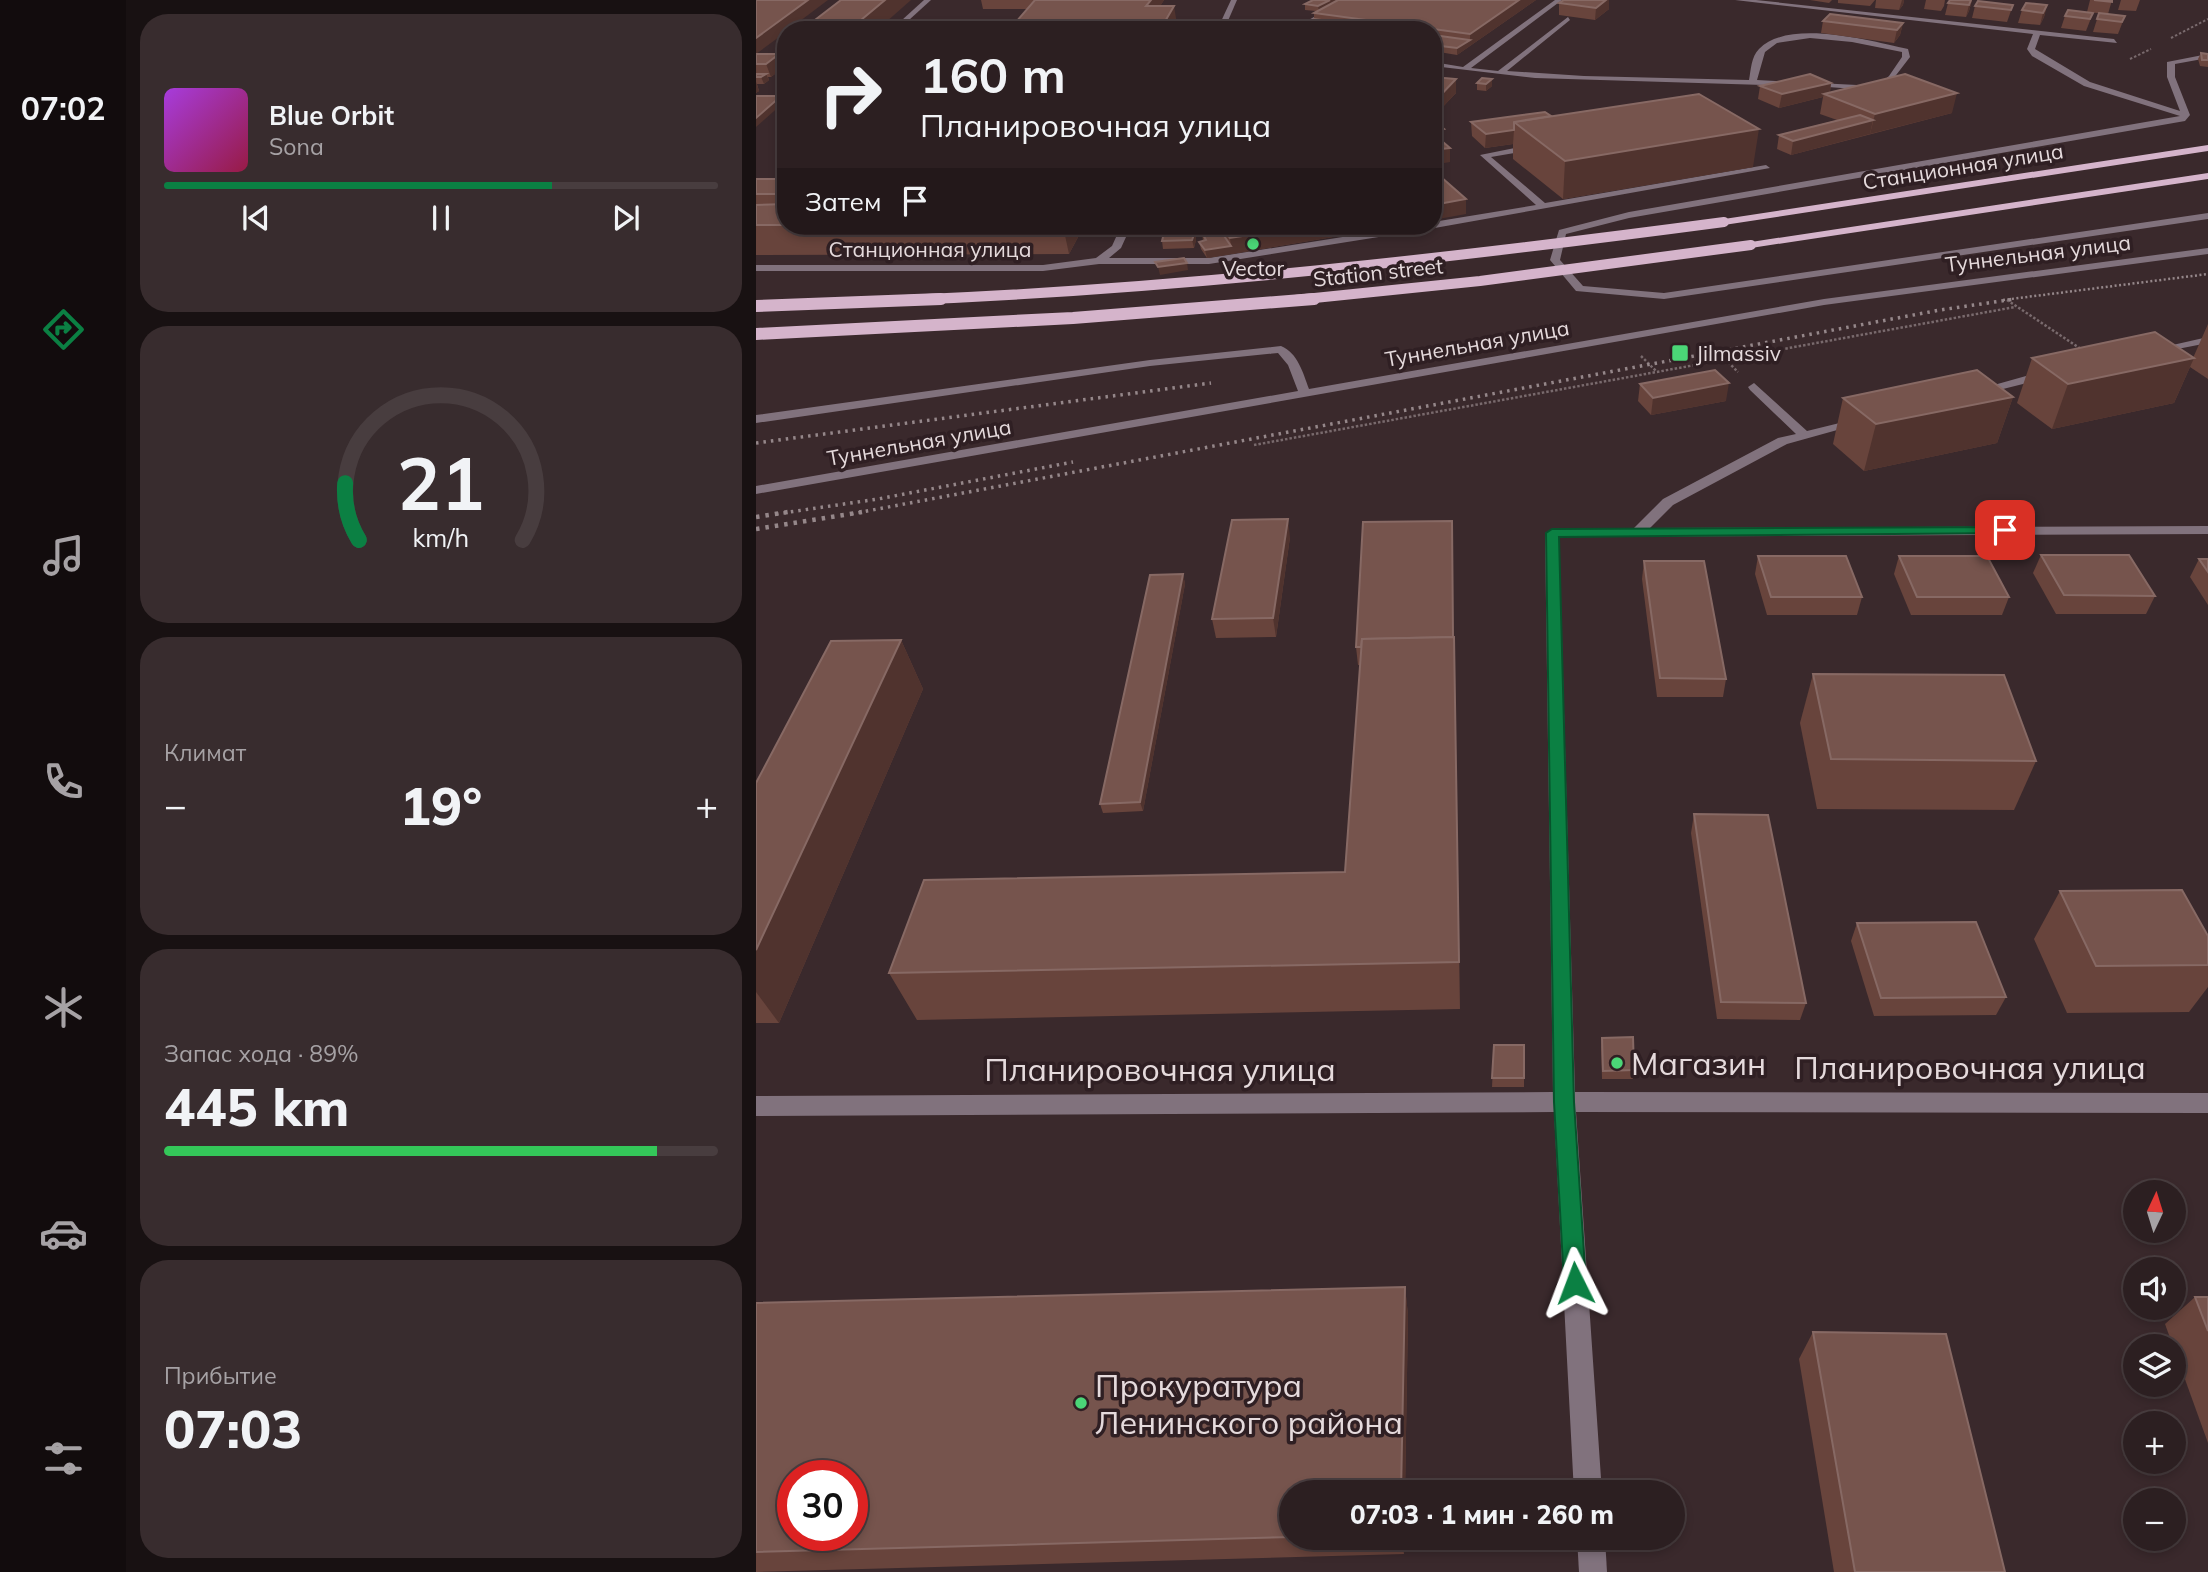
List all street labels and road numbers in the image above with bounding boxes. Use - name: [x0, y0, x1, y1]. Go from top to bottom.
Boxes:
- street label: Станционная улица: [1861, 137, 2065, 195]
- street label: Туннельная улица: [1944, 229, 2132, 277]
- street label: Станционная улица: [829, 236, 1031, 262]
- street label: Station street: [1312, 252, 1444, 292]
- street label: Туннельная улица: [1383, 314, 1571, 372]
- street label: Туннельная улица: [825, 413, 1013, 471]
- street label: Планировочная улица: [1794, 1047, 2146, 1087]
- street label: Планировочная улица: [984, 1049, 1336, 1089]

